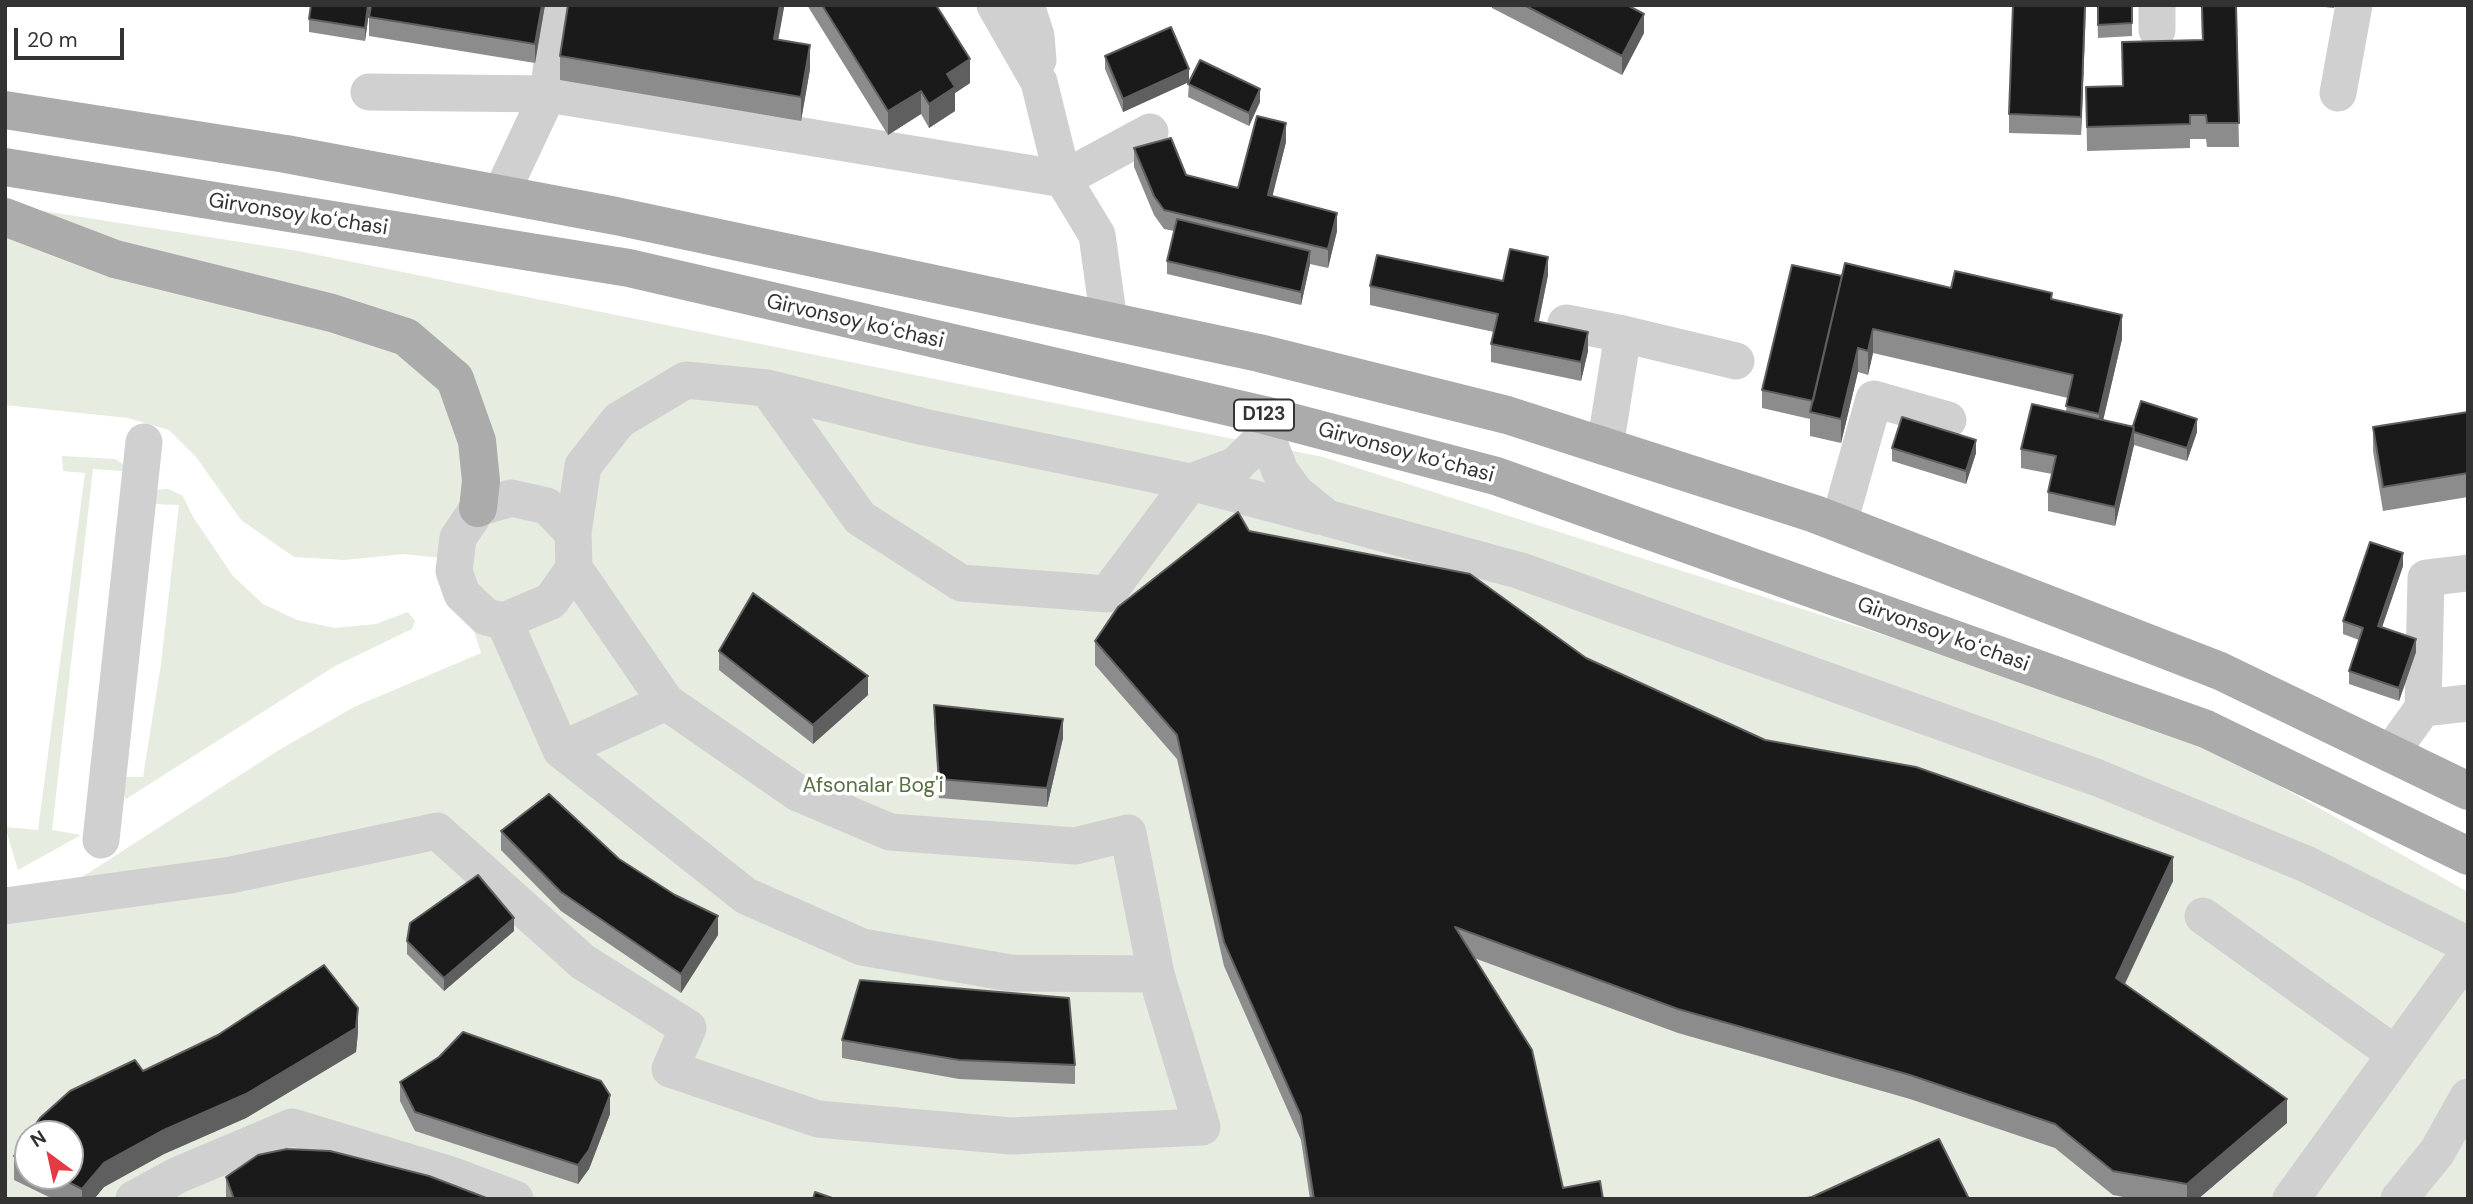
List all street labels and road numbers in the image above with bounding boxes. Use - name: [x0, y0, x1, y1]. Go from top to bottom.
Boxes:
- street label: Girvonsoy koʻchasi: [207, 188, 389, 242]
- street label: Girvonsoy koʻchasi: [764, 289, 946, 355]
- road number: D123: [1234, 400, 1294, 430]
- street label: Girvonsoy koʻchasi: [1315, 417, 1497, 489]
- street label: Girvonsoy koʻchasi: [1854, 592, 2032, 678]

